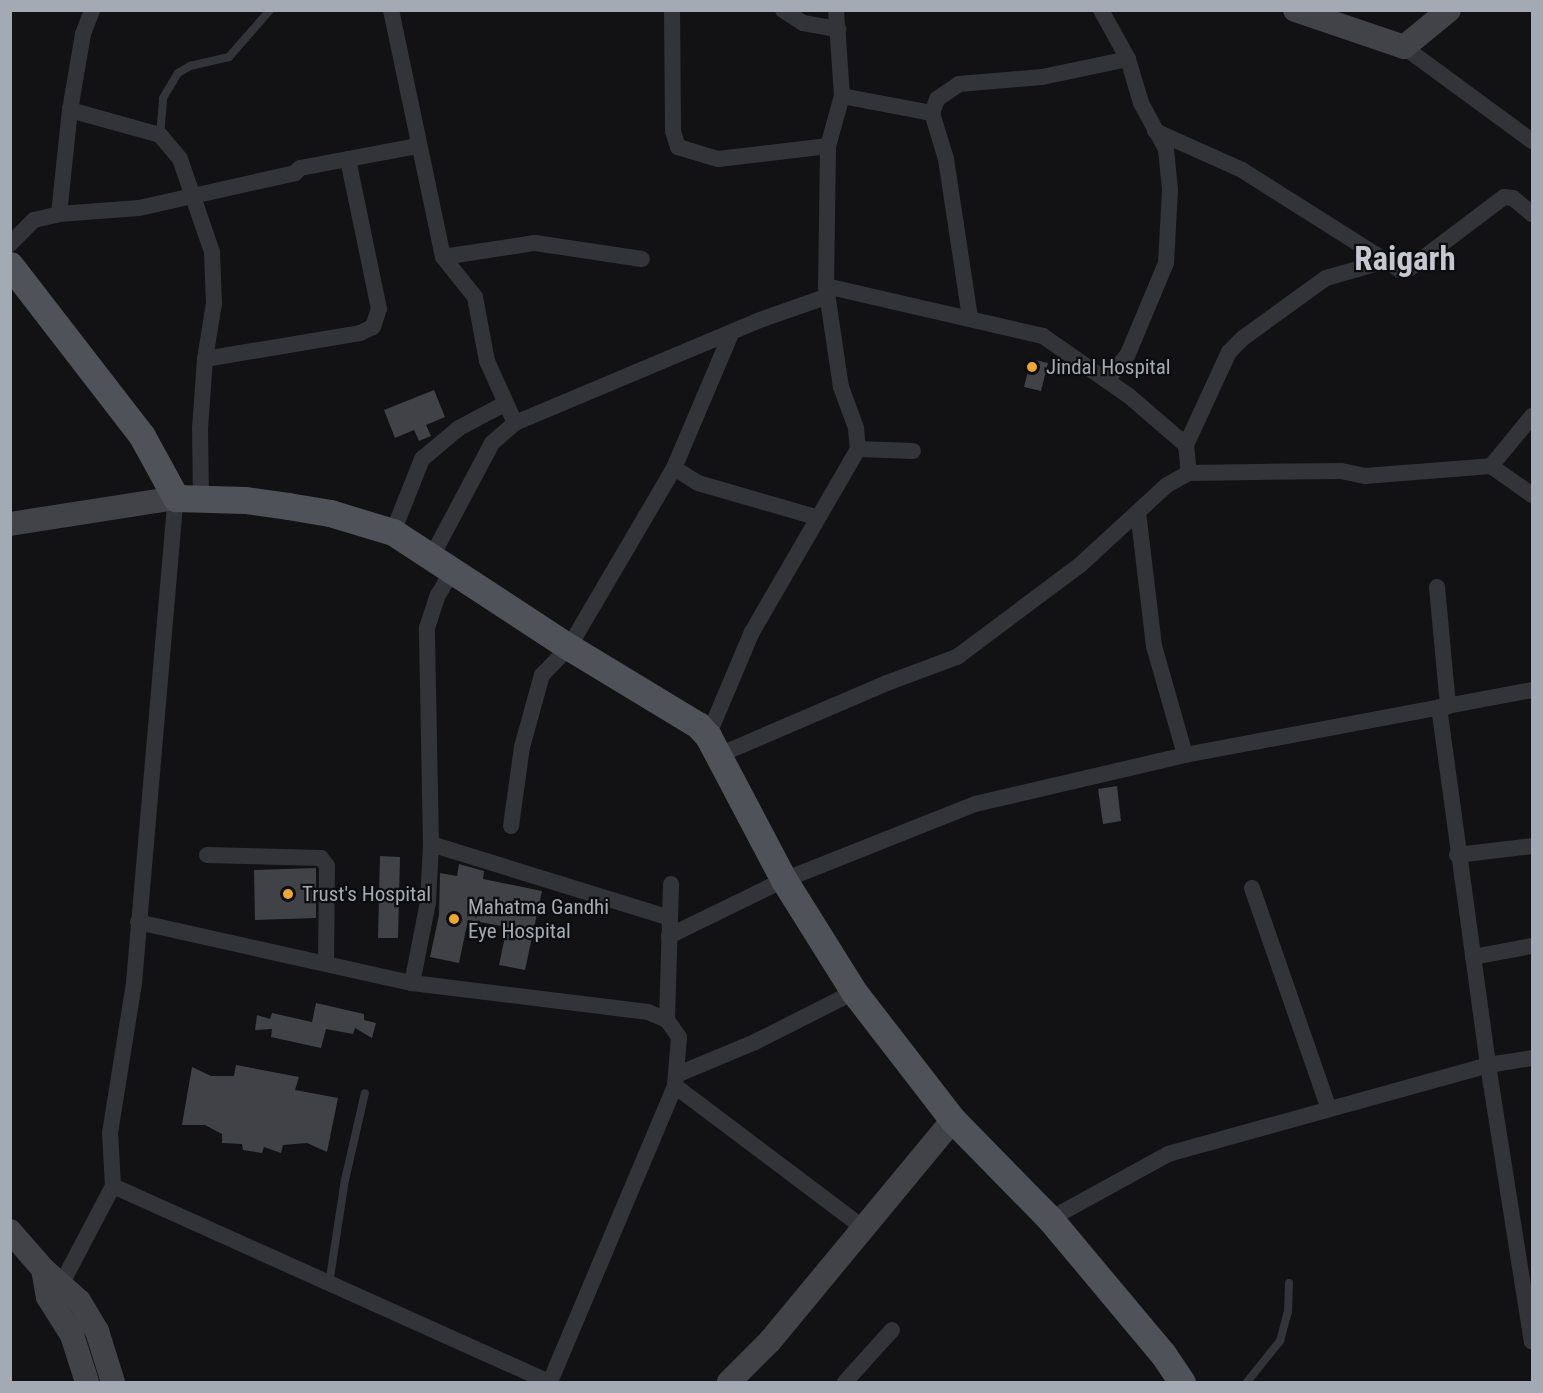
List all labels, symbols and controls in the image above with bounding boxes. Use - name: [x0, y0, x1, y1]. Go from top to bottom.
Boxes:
- district label: Raigarh: [1354, 239, 1456, 279]
- place label: Jindal Hospital: [1046, 354, 1171, 380]
- marker: Jindal Hospital: [1023, 358, 1041, 376]
- place label: Trust's Hospital: [302, 881, 431, 907]
- marker: Trust's Hospital: [279, 885, 297, 903]
- place label: Mahatma Gandhi Eye Hospital: [468, 894, 609, 944]
- marker: Mahatma Gandhi Eye Hospital: [445, 910, 463, 928]

